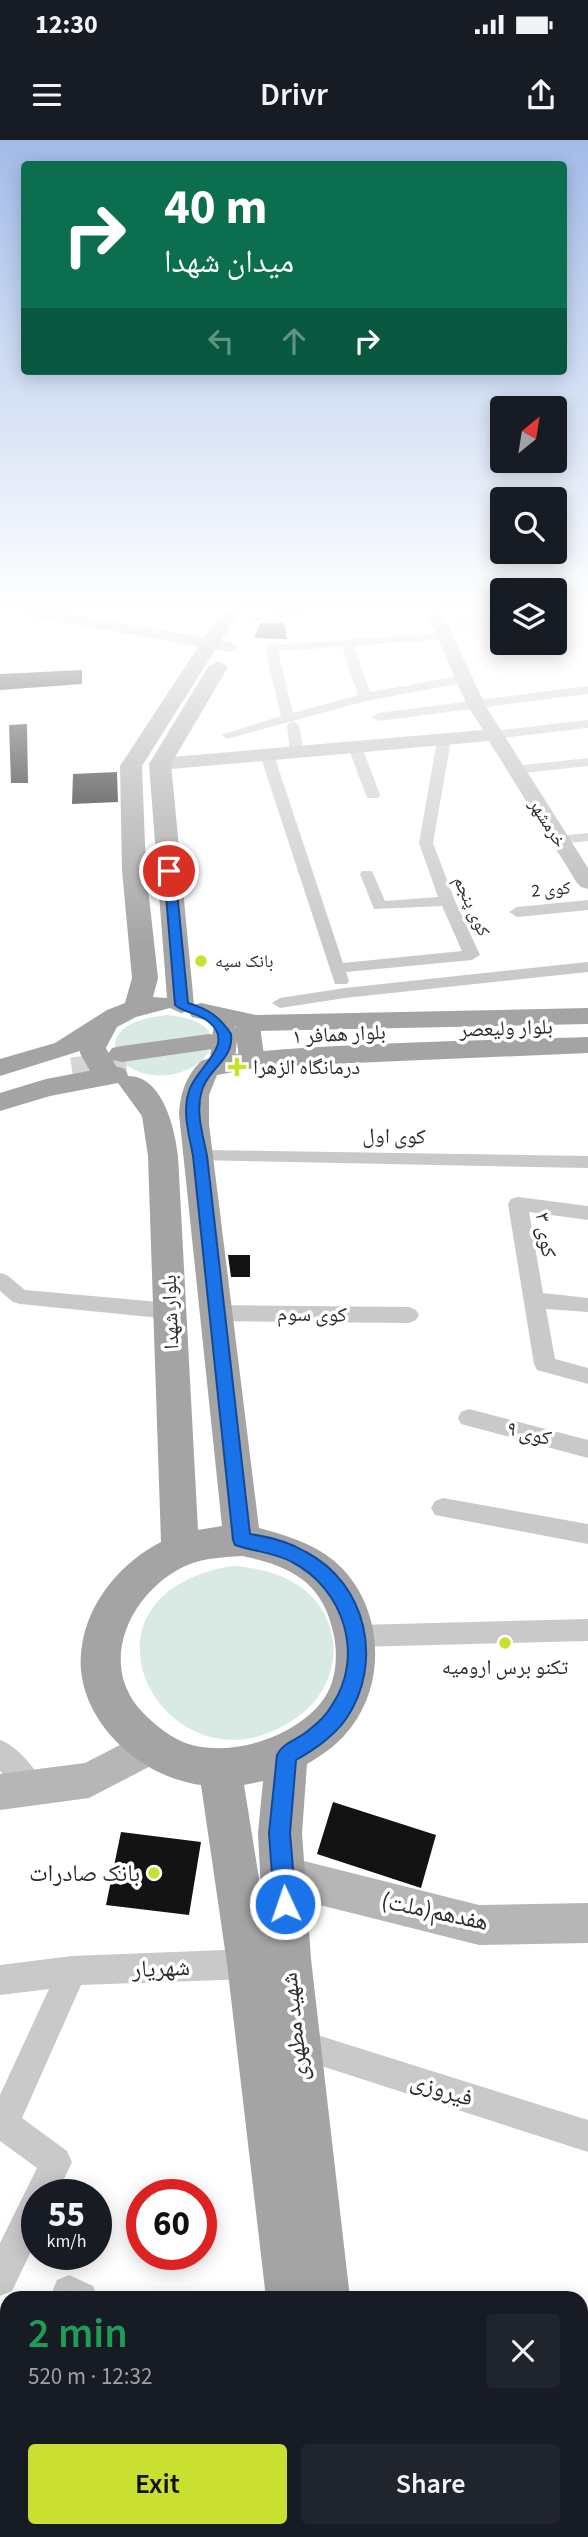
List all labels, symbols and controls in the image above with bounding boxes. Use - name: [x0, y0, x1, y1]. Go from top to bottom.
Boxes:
- text: 12:30: [35, 6, 98, 43]
- text: Drivr: [260, 72, 328, 118]
- icon: menu: [28, 76, 66, 114]
- icon: share: [522, 76, 560, 114]
- text: 40 m: [164, 173, 268, 243]
- icon: right: [49, 189, 140, 280]
- text: میدان شهدا: [164, 239, 294, 285]
- icon: left: [202, 322, 240, 360]
- icon: ahead: [275, 322, 313, 360]
- icon: right: [348, 322, 386, 360]
- north arrow: [490, 396, 567, 472]
- map controls: [490, 396, 567, 655]
- button: search: [490, 487, 567, 564]
- button: layers: [490, 578, 567, 655]
- street label: خرمشهر: [522, 793, 572, 852]
- pin: [139, 841, 199, 901]
- icon: arrive: [150, 852, 188, 890]
- street label: کوی پنجم: [447, 872, 496, 941]
- street label: کوی 2: [530, 875, 572, 904]
- place label: بانک سپه: [215, 949, 274, 974]
- marker: بانک سپه: [193, 953, 209, 969]
- street label: بلوار ولیعصر: [458, 1011, 553, 1045]
- street label: بلوار همافر ۱: [291, 1017, 387, 1051]
- place label: درمانگاه الزهرا: [253, 1052, 360, 1082]
- marker: درمانگاه الزهرا: [227, 1057, 247, 1077]
- street label: کوی اول: [362, 1120, 426, 1152]
- street label: کوی ۳: [528, 1210, 564, 1260]
- street label: بلوار شهدا: [154, 1274, 186, 1350]
- street label: کوی سوم: [277, 1298, 347, 1330]
- street label: کوی ۹: [503, 1413, 555, 1453]
- marker: تکنو برس ارومیه: [497, 1635, 513, 1651]
- place label: تکنو برس ارومیه: [442, 1652, 568, 1682]
- place label: بانک صادرات: [29, 1856, 140, 1891]
- marker: بانک صادرات: [146, 1865, 162, 1881]
- position arrow: [248, 1867, 322, 1941]
- street label: هفدهم(ملت): [378, 1883, 492, 1940]
- street label: شهریار: [130, 1950, 191, 1987]
- street label: شهید مطهری: [271, 1971, 318, 2083]
- street label: فیروزی: [406, 2063, 478, 2116]
- speed limit sign: 60: [126, 2179, 217, 2270]
- text: 55: [48, 2190, 85, 2240]
- text: km/h: [47, 2229, 86, 2254]
- text: 2 min: [28, 2304, 128, 2364]
- button: close: [486, 2314, 560, 2388]
- text: 520 m · 12:32: [28, 2360, 152, 2393]
- button: Exit: [28, 2444, 287, 2524]
- button: Share: [301, 2444, 560, 2524]

